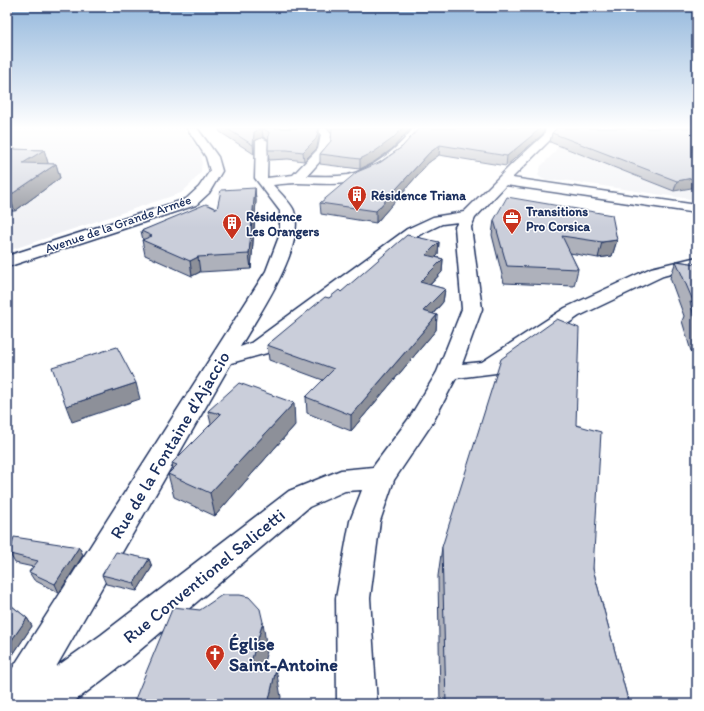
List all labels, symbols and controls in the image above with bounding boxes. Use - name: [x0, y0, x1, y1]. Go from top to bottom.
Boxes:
- building icon: Résidence Triana: [346, 184, 368, 212]
- place label: Résidence Triana: [371, 188, 466, 203]
- street label: Avenue de la Grande Armée: [43, 192, 193, 256]
- place label: Transitions Pro Corsica: [525, 204, 590, 234]
- office icon: Transitions Pro Corsica: [501, 207, 523, 235]
- place label: Résidence Les Orangers: [246, 209, 319, 240]
- building icon: Résidence Les Orangers: [221, 212, 243, 240]
- street label: Rue de la Fontaine d'Ajaccio: [105, 347, 235, 543]
- street label: Rue Conventionel Salicetti: [119, 504, 289, 648]
- place label: Église Saint-Antoine: [229, 633, 338, 676]
- church icon: Église Saint-Antoine: [204, 643, 226, 671]

